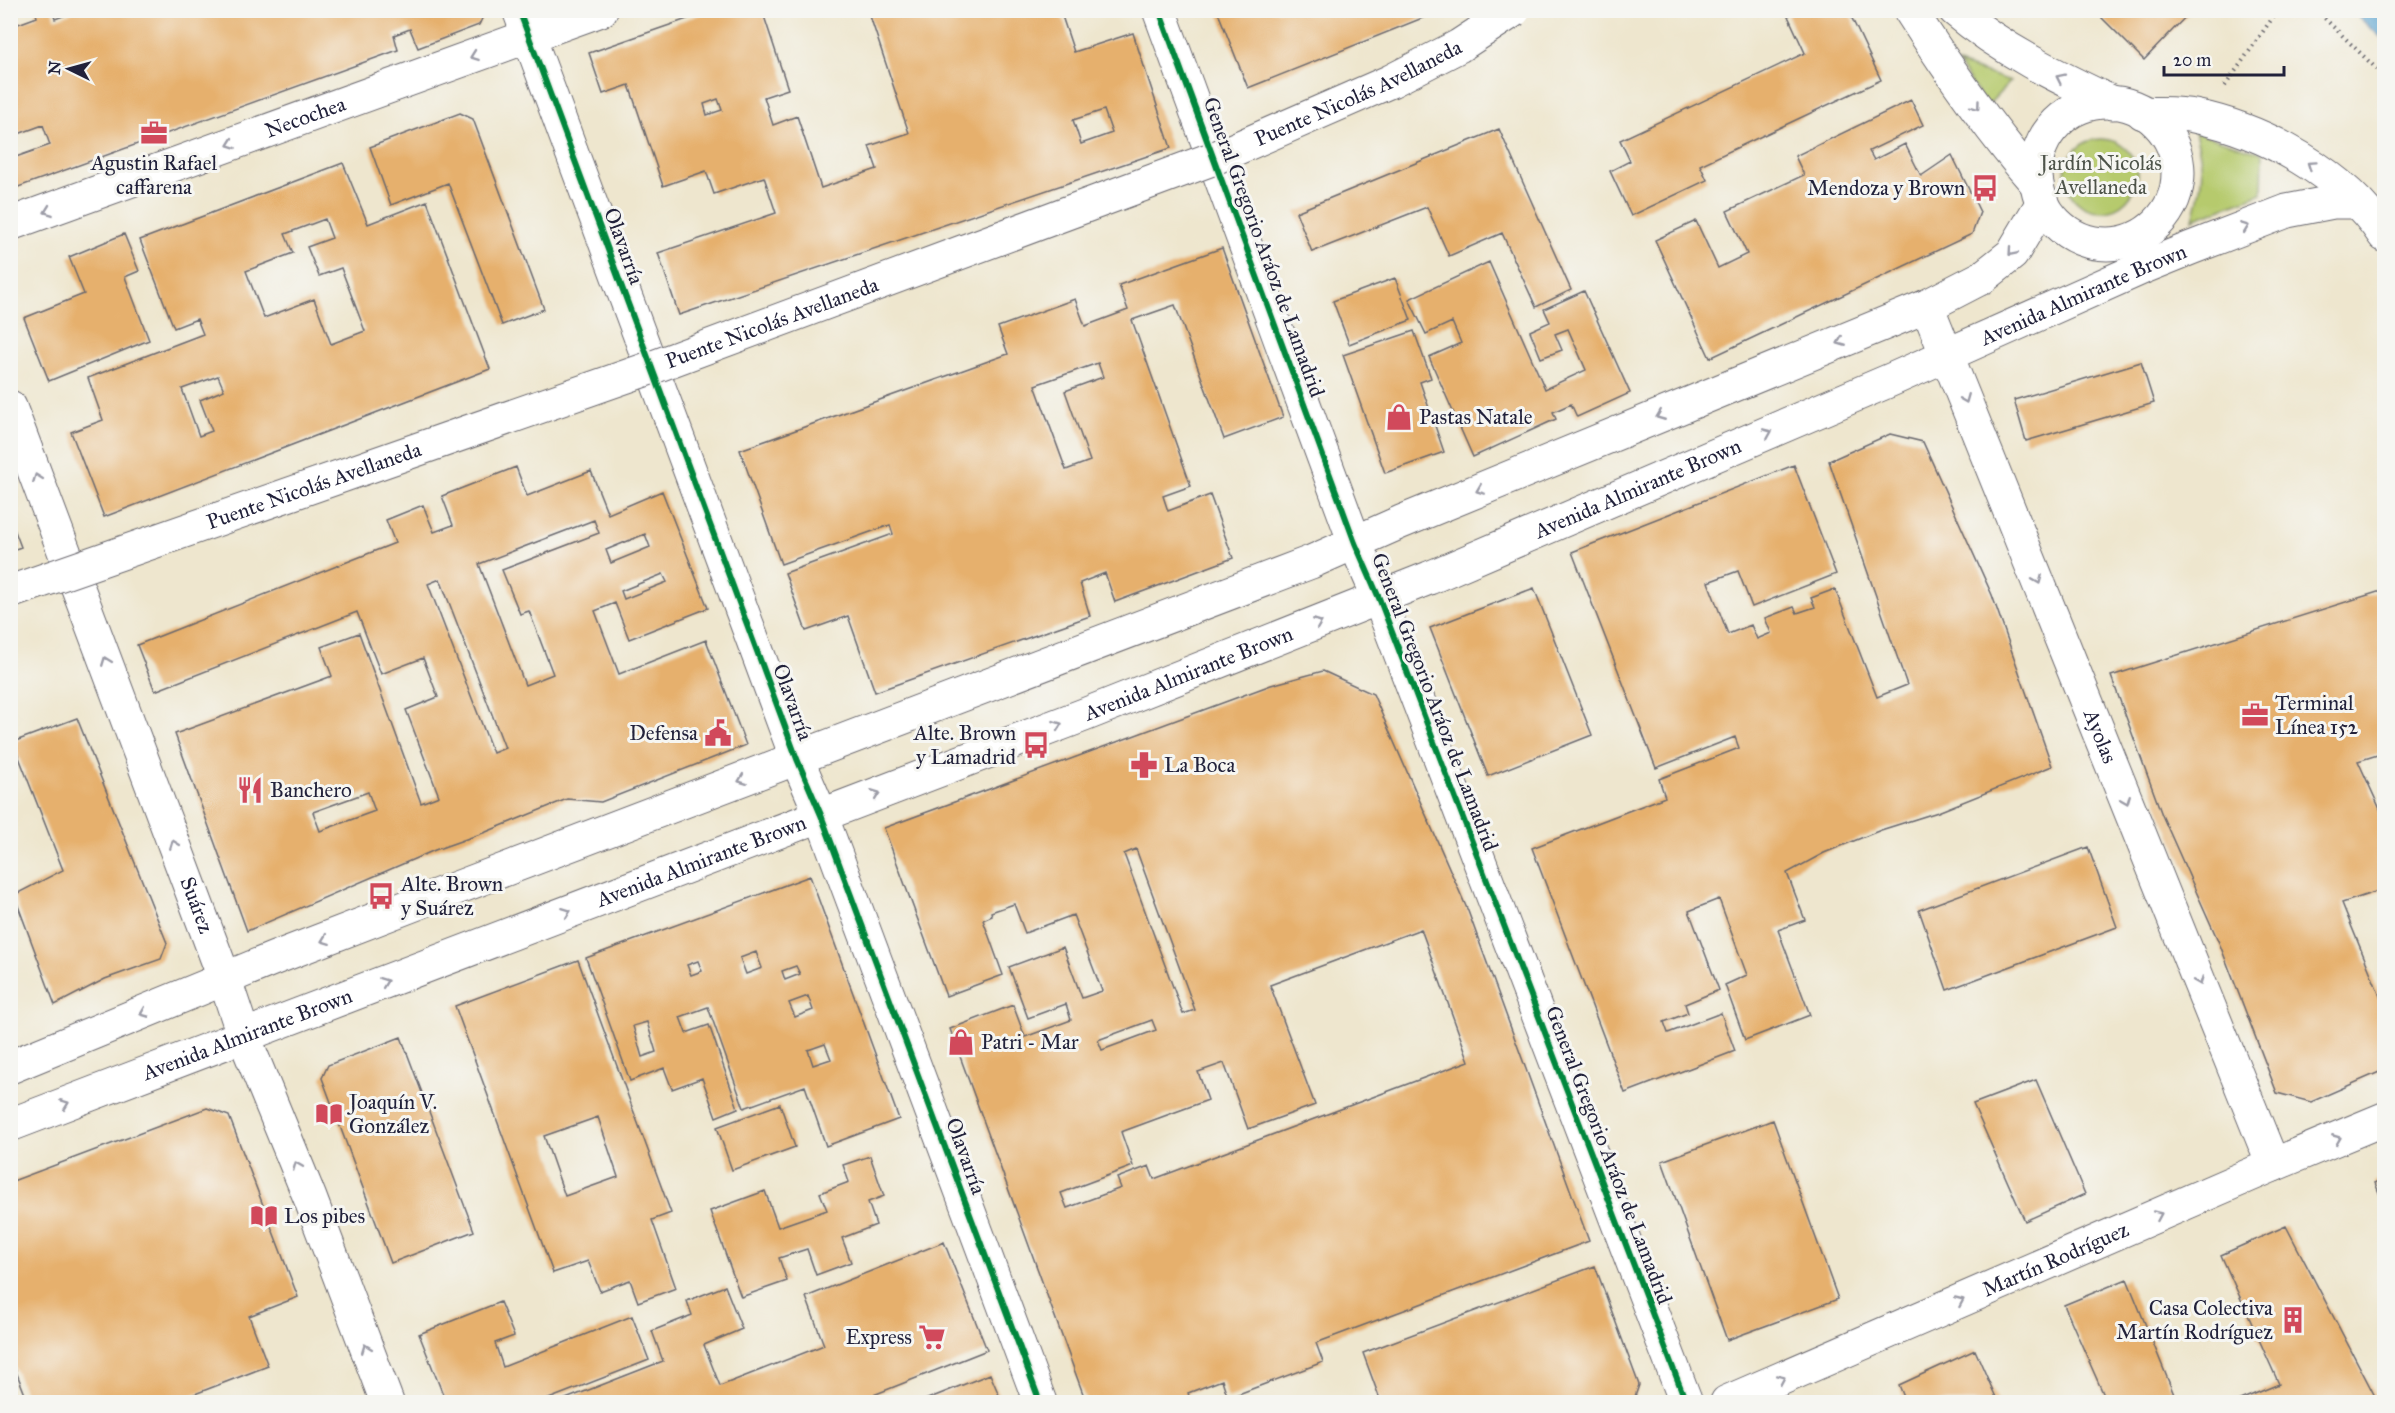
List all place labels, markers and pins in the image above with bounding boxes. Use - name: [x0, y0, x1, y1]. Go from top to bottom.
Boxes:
- office icon: Agustin Rafael caffarena: [139, 118, 169, 148]
- place label: Agustin Rafael caffarena: [90, 150, 217, 200]
- bus stop icon: Mendoza y Brown: [1970, 173, 2000, 203]
- place label: Mendoza y Brown: [1807, 175, 1965, 201]
- shop icon: Pastas Natale: [1384, 402, 1414, 432]
- place label: Pastas Natale: [1419, 404, 1533, 430]
- place label: Terminal Línea 152: [2275, 690, 2359, 740]
- office icon: Terminal Línea 152: [2240, 700, 2270, 730]
- public building icon: Defensa: [703, 718, 733, 748]
- place label: Defensa: [629, 720, 698, 746]
- place label: Alte. Brown y Lamadrid: [913, 720, 1016, 770]
- bus stop icon: Alte. Brown y Lamadrid: [1021, 730, 1051, 760]
- pharmacy icon: La Boca: [1129, 750, 1159, 780]
- place label: La Boca: [1164, 752, 1235, 778]
- restaurant icon: Banchero: [235, 775, 265, 805]
- place label: Banchero: [270, 777, 352, 803]
- place label: Alte. Brown y Suárez: [400, 871, 503, 921]
- bus stop icon: Alte. Brown y Suárez: [366, 881, 396, 911]
- shop icon: Patri - Mar: [946, 1027, 976, 1057]
- place label: Patri - Mar: [981, 1029, 1079, 1055]
- place label: Joaquín V. González: [347, 1089, 437, 1139]
- library icon: Joaquín V. González: [314, 1099, 344, 1129]
- library icon: Los pibes: [249, 1201, 279, 1231]
- place label: Los pibes: [284, 1203, 365, 1229]
- place label: Casa Colectiva Martín Rodríguez: [2116, 1295, 2273, 1345]
- building icon: Casa Colectiva Martín Rodríguez: [2278, 1305, 2308, 1335]
- supermarket icon: Express: [917, 1322, 947, 1352]
- place label: Express: [845, 1324, 912, 1350]

